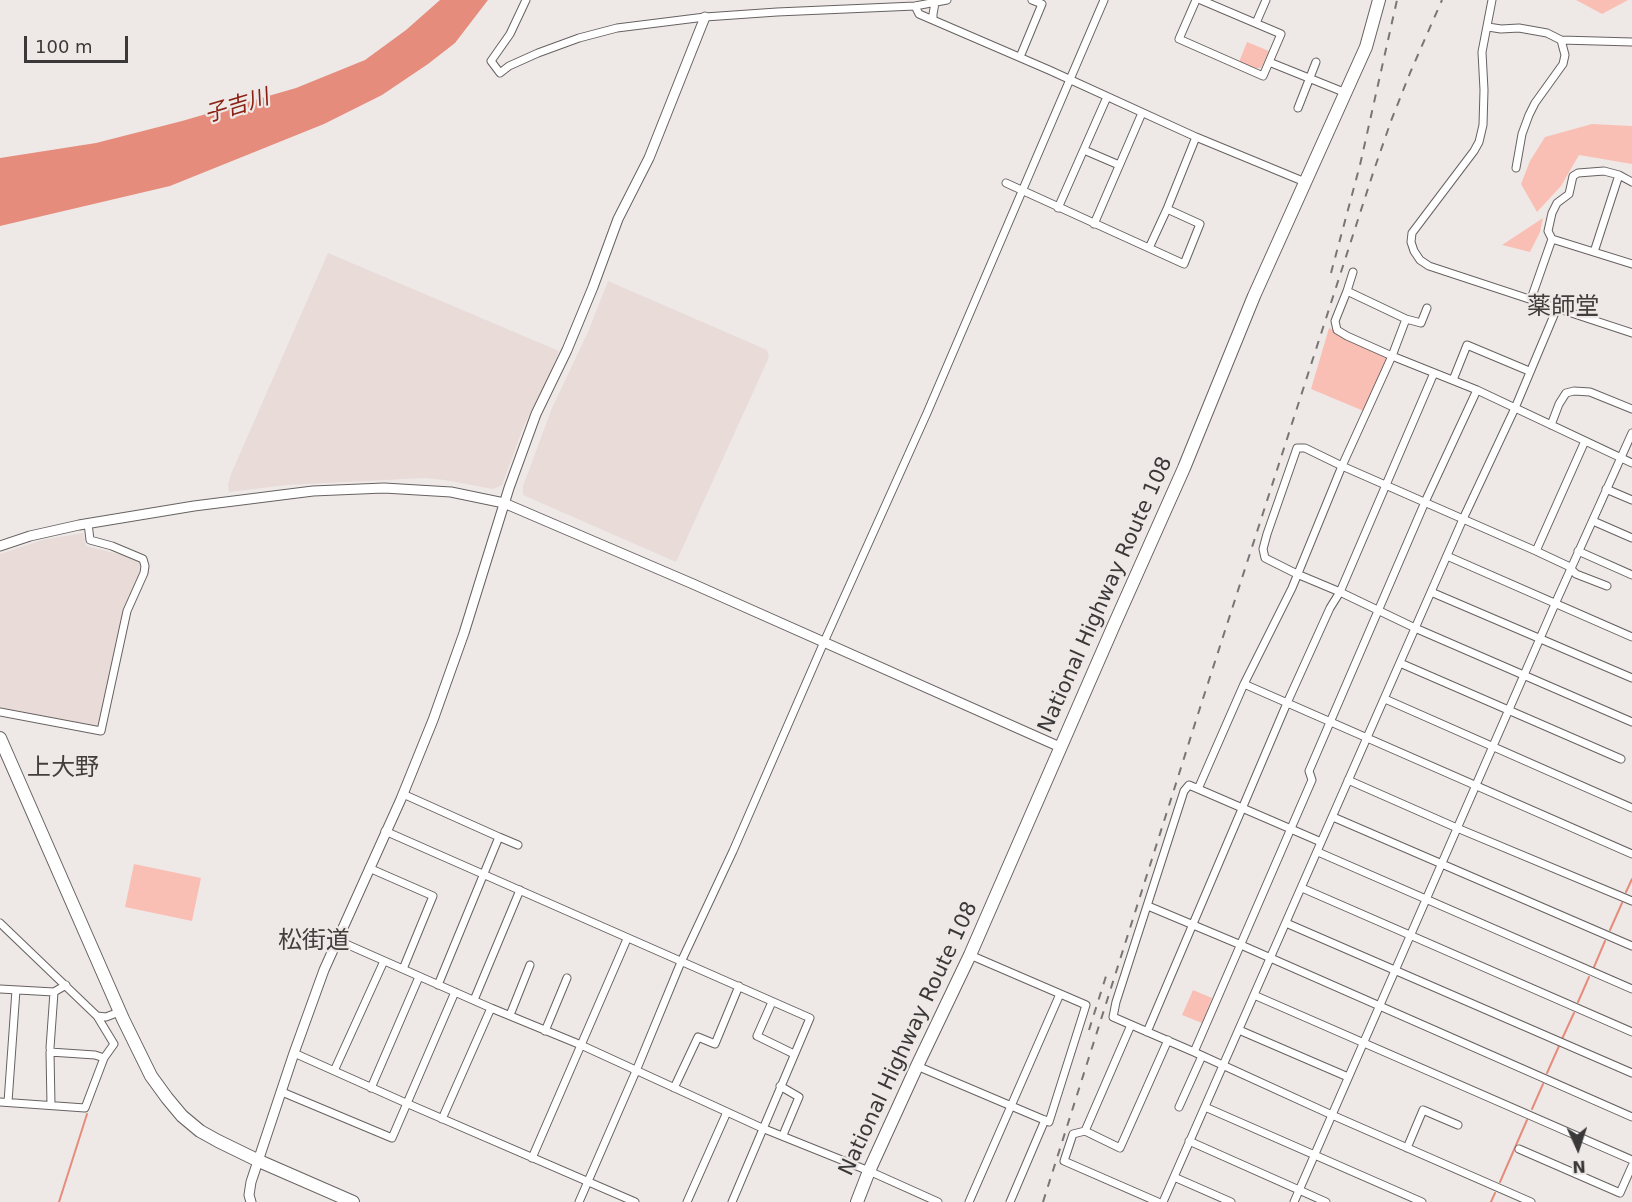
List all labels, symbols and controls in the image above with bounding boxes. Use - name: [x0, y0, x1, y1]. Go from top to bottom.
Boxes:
- scale bar: [27, 24, 130, 62]
- text: 100 m: [35, 36, 93, 57]
- water label: 子吉川: [202, 85, 272, 129]
- district label: 薬師堂: [1527, 294, 1599, 322]
- street label: National Highway Route 108: [1034, 453, 1178, 737]
- district label: 上大野: [27, 755, 99, 783]
- street label: National Highway Route 108: [834, 898, 984, 1180]
- district label: 松街道: [278, 928, 350, 956]
- north arrow: [1548, 1118, 1608, 1178]
- text: N: [1572, 1157, 1586, 1176]

